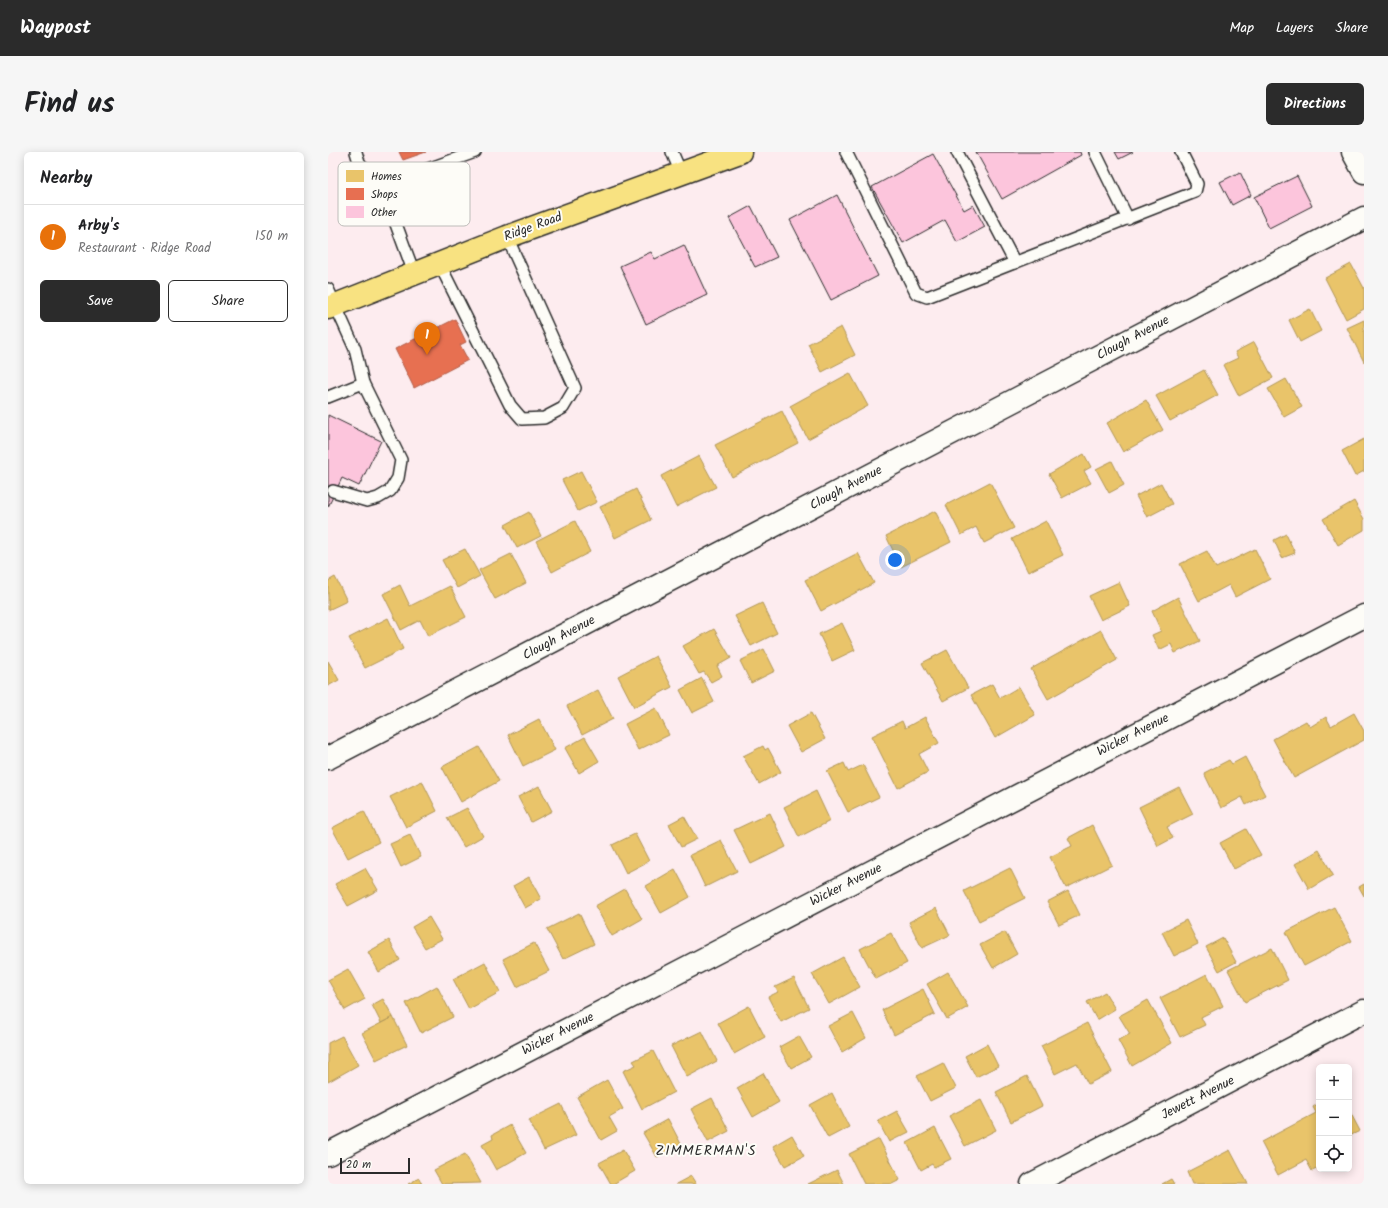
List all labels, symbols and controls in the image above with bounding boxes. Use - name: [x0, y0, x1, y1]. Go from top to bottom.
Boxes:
- text: Waypost: [20, 13, 91, 43]
- text: Map: [1230, 17, 1254, 39]
- text: Layers: [1276, 17, 1314, 39]
- text: Share: [1336, 17, 1368, 39]
- text: Find us: [24, 82, 115, 127]
- button: Directions: [1266, 83, 1364, 125]
- legend: [338, 162, 470, 226]
- text: Nearby: [40, 165, 92, 192]
- text: Homes: [371, 168, 402, 186]
- text: Shops: [371, 186, 398, 204]
- text: Other: [371, 204, 398, 222]
- street label: Ridge Road: [501, 207, 565, 247]
- text: Arby's: [78, 214, 120, 238]
- text: 1: [51, 226, 55, 247]
- text: 150 m: [255, 226, 288, 247]
- text: Restaurant · Ridge Road: [78, 238, 211, 259]
- button: Save: [40, 280, 160, 322]
- button: Share: [168, 280, 288, 322]
- street label: Clough Avenue: [1093, 310, 1173, 366]
- pin: 1: [414, 322, 440, 355]
- street label: Clough Avenue: [806, 460, 886, 516]
- your location: [885, 550, 905, 570]
- street label: Clough Avenue: [519, 610, 599, 666]
- street label: Wicker Avenue: [1093, 708, 1173, 762]
- street label: Wicker Avenue: [806, 858, 886, 912]
- street label: Wicker Avenue: [518, 1007, 598, 1061]
- map controls: [1316, 1064, 1352, 1172]
- button: +: [1316, 1064, 1352, 1100]
- street label: Jewett Avenue: [1158, 1070, 1239, 1126]
- button: −: [1316, 1100, 1352, 1136]
- button: locate: [1316, 1136, 1352, 1172]
- district label: ZIMMERMAN'S: [656, 1140, 756, 1162]
- scale bar: [340, 1156, 410, 1175]
- text: 20 m: [346, 1156, 371, 1174]

